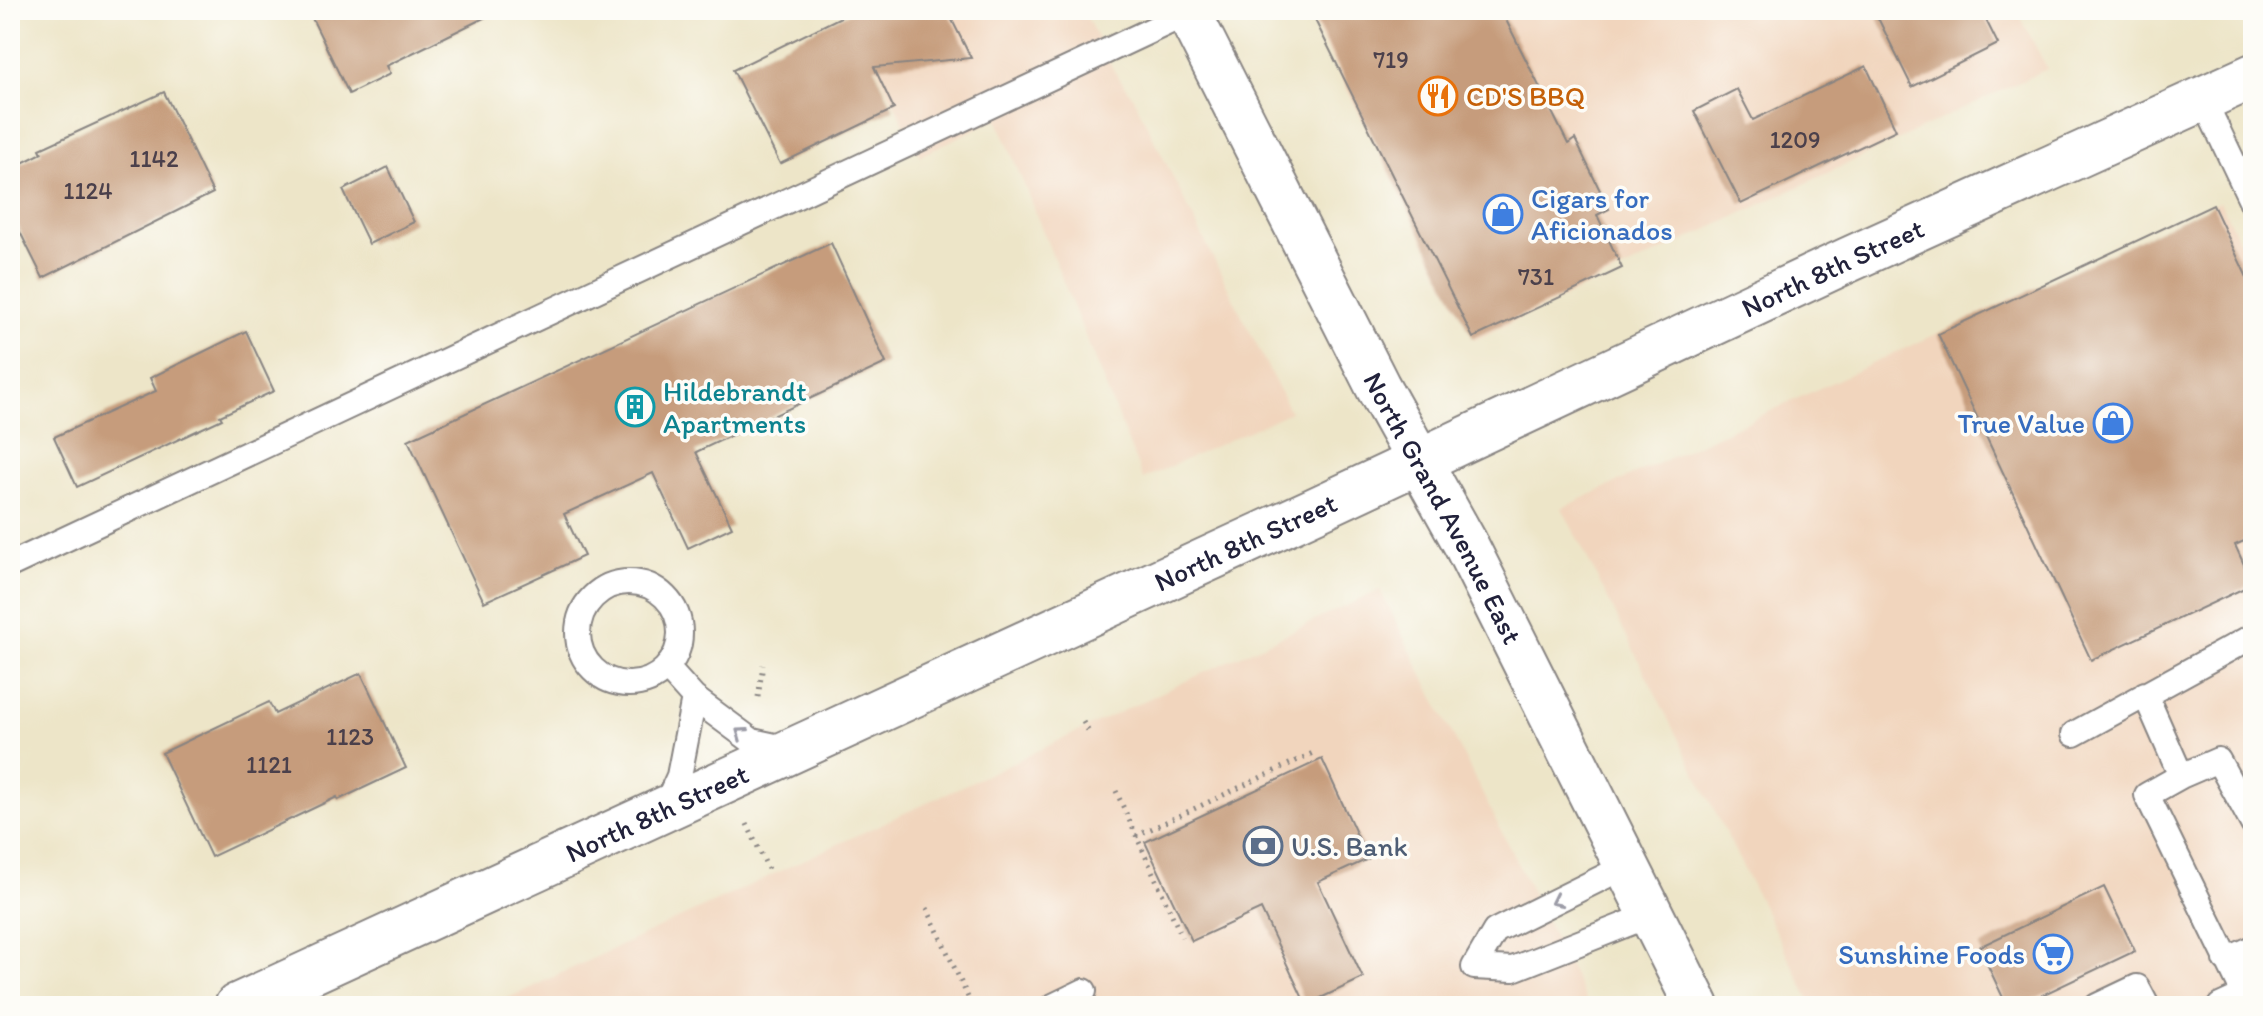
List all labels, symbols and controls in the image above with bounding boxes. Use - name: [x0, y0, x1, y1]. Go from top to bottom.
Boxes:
- house number: 719: [1373, 45, 1409, 74]
- restaurant icon: CD'S BBQ: [1417, 75, 1459, 117]
- place label: CD'S BBQ: [1466, 79, 1585, 113]
- house number: 1209: [1769, 125, 1821, 154]
- house number: 1142: [129, 144, 179, 173]
- house number: 1124: [63, 176, 113, 205]
- place label: Cigars for Aficionados: [1531, 181, 1673, 247]
- shop icon: Cigars for Aficionados: [1482, 193, 1524, 235]
- street label: North 8th Street: [1736, 211, 1929, 325]
- house number: 731: [1518, 262, 1554, 291]
- street label: North Grand Avenue East: [1356, 366, 1530, 650]
- place label: Hildebrandt Apartments: [663, 374, 807, 440]
- building icon: Hildebrandt Apartments: [614, 386, 656, 428]
- shop icon: True Value: [2092, 402, 2134, 444]
- place label: True Value: [1957, 406, 2085, 440]
- street label: North 8th Street: [1149, 485, 1342, 599]
- house number: 1123: [326, 722, 374, 751]
- one-way arrow: [735, 728, 749, 743]
- house number: 1121: [246, 750, 292, 779]
- street label: North 8th Street: [560, 756, 753, 870]
- bank icon: U.S. Bank: [1242, 825, 1284, 867]
- place label: U.S. Bank: [1291, 829, 1408, 863]
- one-way arrow: [1549, 891, 1564, 906]
- supermarket icon: Sunshine Foods: [2032, 933, 2074, 975]
- place label: Sunshine Foods: [1838, 937, 2025, 971]

